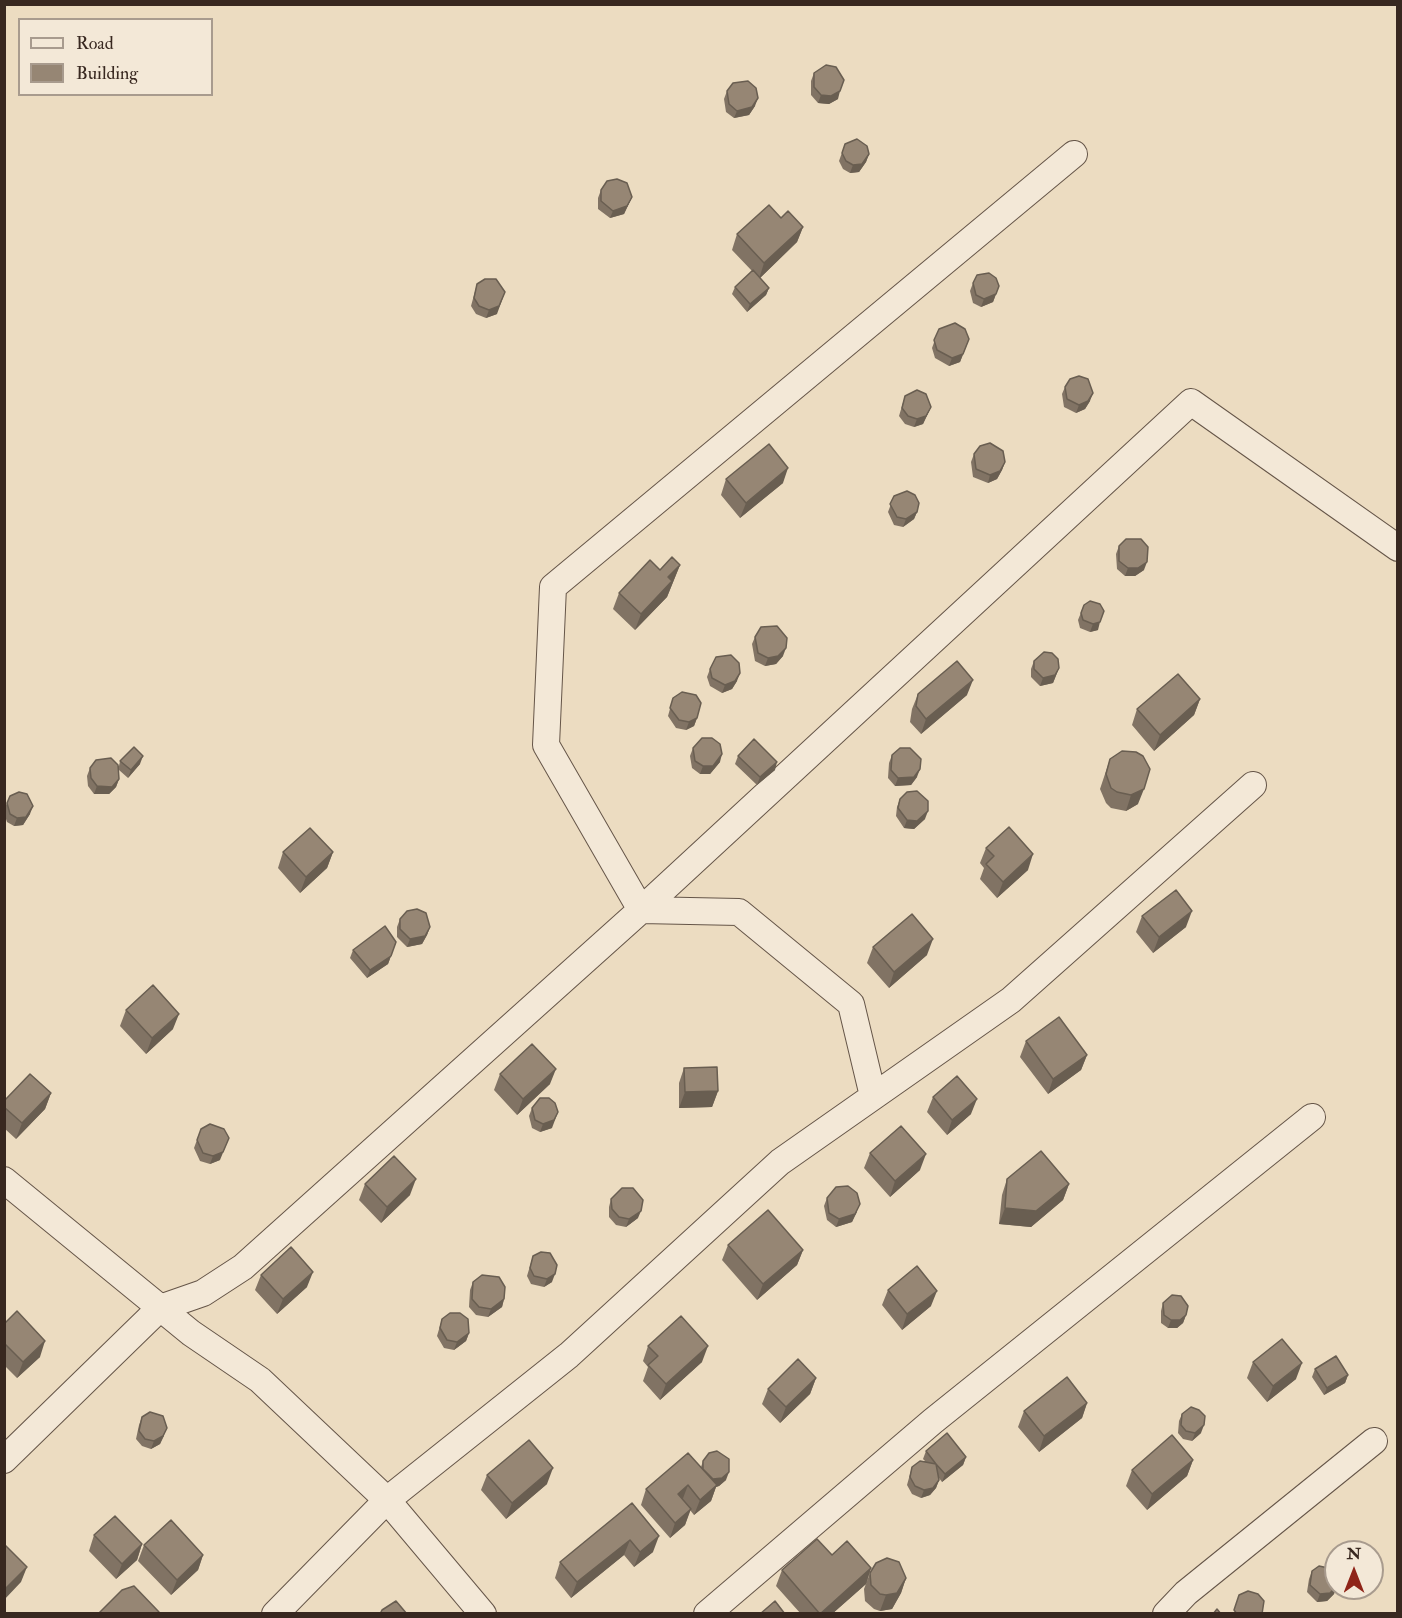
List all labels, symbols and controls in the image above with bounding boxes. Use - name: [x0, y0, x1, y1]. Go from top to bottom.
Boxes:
- legend: [18, 18, 213, 96]
- text: Road: [76, 32, 114, 55]
- text: Building: [76, 62, 138, 85]
- north arrow: [1324, 1540, 1384, 1600]
- text: N: [1347, 1544, 1361, 1564]

